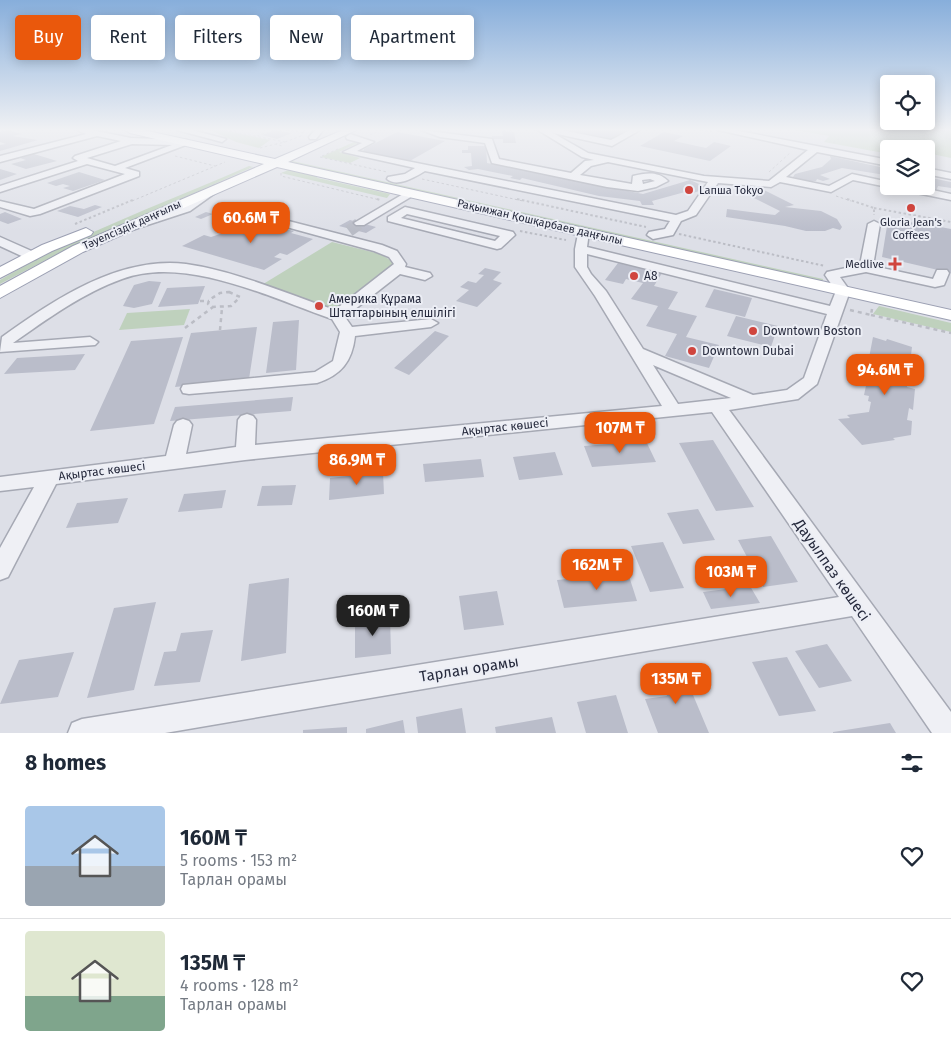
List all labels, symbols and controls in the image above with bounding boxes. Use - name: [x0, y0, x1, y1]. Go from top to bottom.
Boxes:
- chip: Buy: [15, 15, 81, 60]
- chip: Rent: [91, 15, 165, 60]
- chip: Filters: [175, 15, 260, 60]
- chip: New: [270, 15, 341, 60]
- chip: Apartment: [351, 15, 474, 60]
- map controls: [880, 75, 935, 195]
- button: locate: [880, 75, 935, 130]
- button: layers: [880, 140, 935, 195]
- marker: Lапша Tokyo: [683, 184, 695, 196]
- place label: Lапша Tokyo: [699, 184, 764, 197]
- street label: Тәуелсіздік даңғылы: [81, 197, 183, 253]
- street label: Рақымжан Қошқарбаев даңғылы: [456, 197, 624, 247]
- pin: 60.6M ₸: [205, 202, 297, 244]
- marker: Gloria Jean's Coffees: [905, 202, 917, 214]
- text: 60.6M ₸: [223, 208, 279, 227]
- place label: Gloria Jean's Coffees: [880, 216, 942, 242]
- marker: Medlive: [888, 257, 902, 271]
- place label: Medlive: [845, 258, 884, 271]
- place label: А8: [644, 269, 658, 283]
- marker: А8: [628, 270, 640, 282]
- place label: Америка Құрама Штаттарының елшілігі: [329, 292, 456, 320]
- marker: Америка Құрама Штаттарының елшілігі: [313, 300, 325, 312]
- place label: Downtown Boston: [763, 324, 861, 338]
- marker: Downtown Boston: [747, 325, 759, 337]
- place label: Downtown Dubai: [702, 344, 794, 358]
- marker: Downtown Dubai: [686, 345, 698, 357]
- pin: 94.6M ₸: [839, 354, 931, 396]
- text: 94.6M ₸: [857, 360, 913, 379]
- pin: 107M ₸: [579, 412, 661, 454]
- street label: Ақыртас көшесі: [461, 415, 549, 439]
- text: 107M ₸: [595, 418, 645, 437]
- pin: 86.9M ₸: [311, 444, 403, 486]
- text: 86.9M ₸: [329, 450, 385, 469]
- street label: Ақыртас көшесі: [58, 459, 146, 483]
- street label: Дауылпаз көшесі: [789, 515, 874, 625]
- pin: 162M ₸: [556, 548, 638, 591]
- text: 162M ₸: [572, 555, 622, 574]
- pin: 103M ₸: [690, 556, 772, 598]
- text: 103M ₸: [706, 562, 756, 581]
- pin: 160M ₸: [332, 594, 414, 637]
- text: 160M ₸: [348, 601, 398, 620]
- street label: Тарлан орамы: [418, 652, 520, 686]
- pin: 135M ₸: [635, 662, 717, 705]
- text: 135M ₸: [651, 669, 701, 688]
- icon: filters: [898, 749, 926, 777]
- text: 8 homes: [25, 750, 106, 776]
- text: 160M ₸: [180, 825, 247, 851]
- icon: home: [65, 826, 125, 886]
- icon: heart: [898, 842, 926, 870]
- text: 5 rooms · 153 m²: [180, 851, 297, 870]
- text: Тарлан орамы: [180, 870, 287, 889]
- text: 135M ₸: [180, 950, 245, 976]
- icon: home: [65, 951, 125, 1011]
- icon: heart: [898, 967, 926, 995]
- text: 4 rooms · 128 m²: [180, 976, 299, 995]
- text: Тарлан орамы: [180, 995, 287, 1014]

